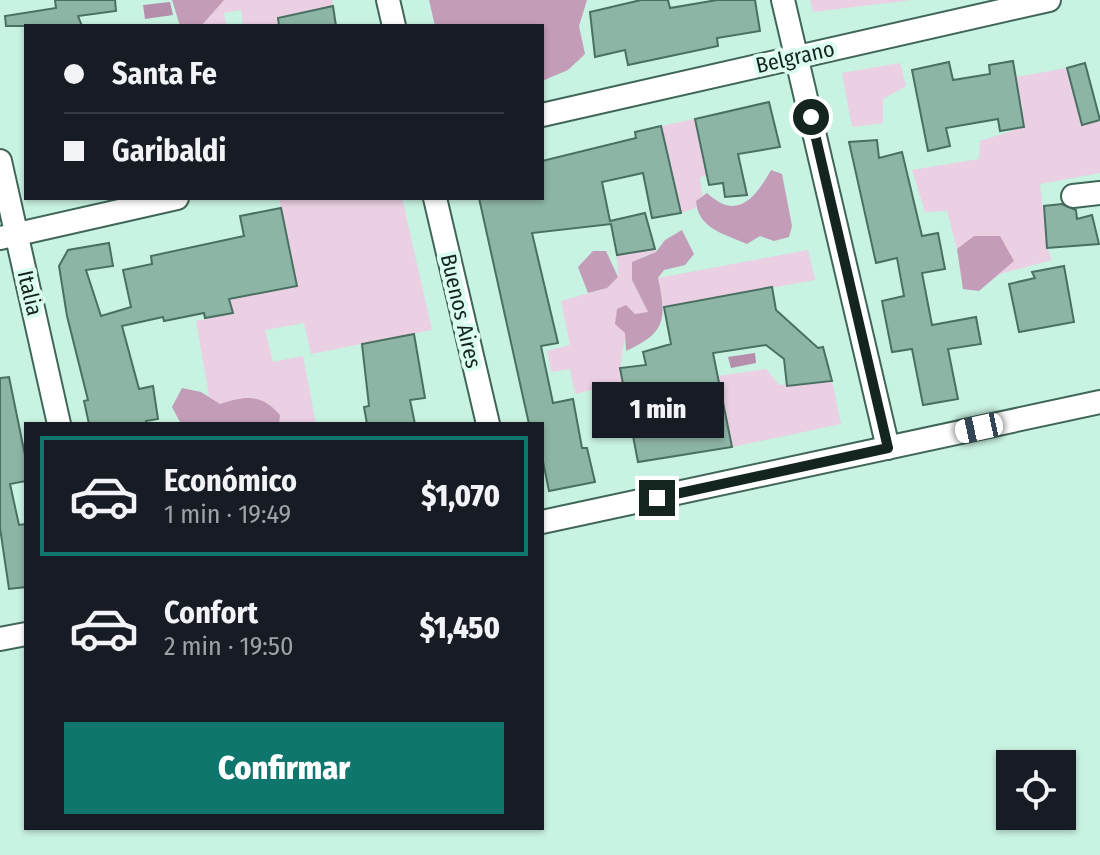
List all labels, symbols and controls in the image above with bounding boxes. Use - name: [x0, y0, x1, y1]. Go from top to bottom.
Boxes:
- street label: Belgrano: [753, 35, 837, 79]
- text: Santa Fe: [112, 56, 217, 92]
- route start: [793, 99, 829, 135]
- text: Garibaldi: [112, 133, 226, 169]
- street label: Buenos Aires: [435, 251, 487, 371]
- street label: Italia: [12, 268, 48, 318]
- callout: 1 min: [591, 382, 723, 438]
- text: 1 min: [630, 394, 686, 425]
- car: [953, 411, 1005, 445]
- icon: car: [68, 460, 140, 532]
- text: Económico: [164, 463, 297, 499]
- text: $1,070: [421, 478, 500, 514]
- route end: [639, 480, 675, 516]
- text: 1 min · 19:49: [164, 499, 291, 530]
- icon: car: [68, 592, 140, 664]
- text: Confort: [164, 595, 258, 631]
- text: $1,450: [420, 610, 500, 646]
- text: 2 min · 19:50: [164, 631, 293, 662]
- button: Confirmar: [64, 722, 504, 814]
- map controls: [996, 750, 1076, 830]
- button: locate: [996, 750, 1076, 830]

